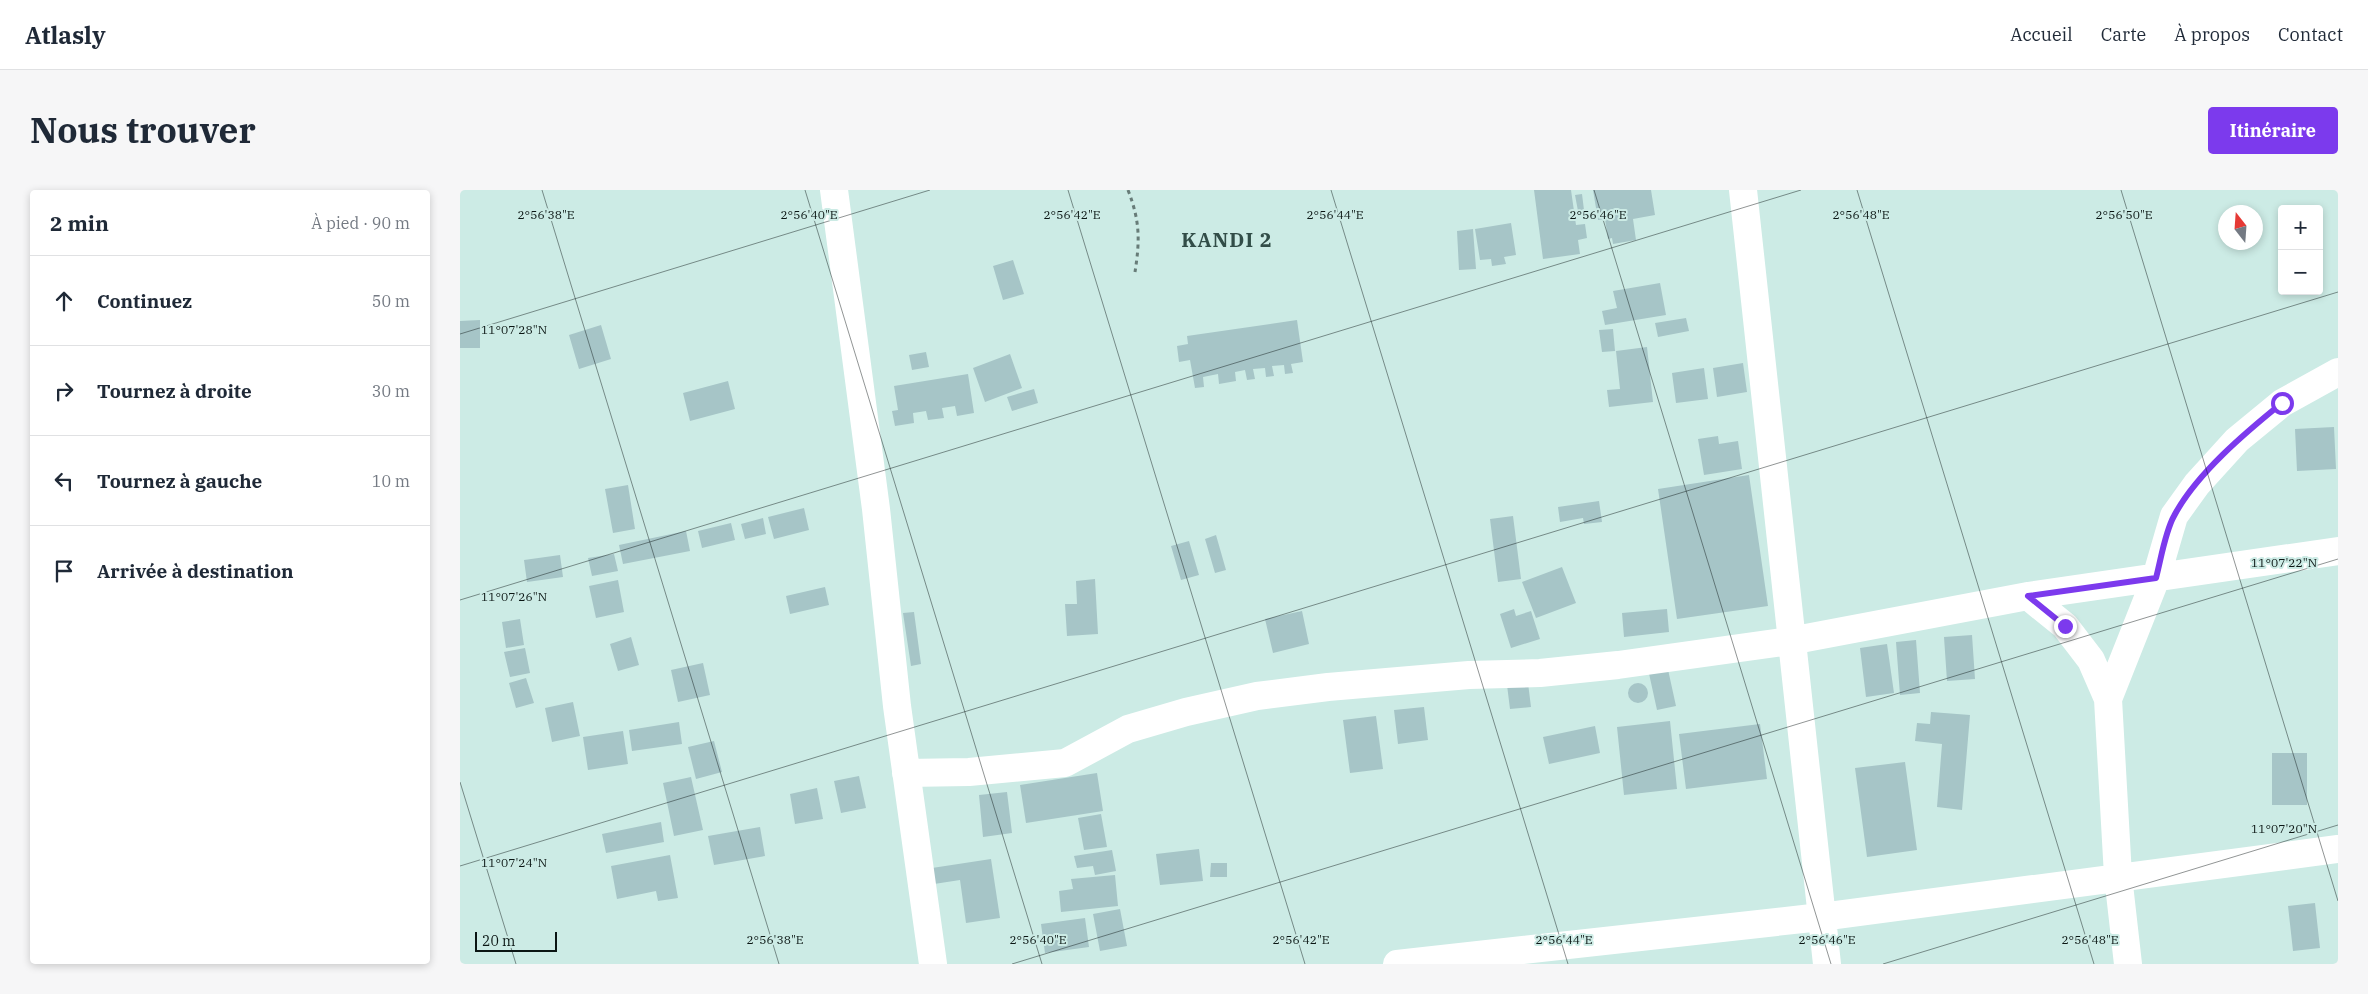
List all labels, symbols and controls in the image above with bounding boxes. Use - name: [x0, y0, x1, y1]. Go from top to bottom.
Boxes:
- text: Atlasly: [25, 19, 106, 51]
- text: Accueil: [2010, 23, 2073, 46]
- text: Carte: [2101, 23, 2146, 46]
- text: À propos: [2174, 23, 2250, 46]
- text: Contact: [2278, 23, 2343, 46]
- text: Nous trouver: [30, 107, 256, 153]
- button: Itinéraire: [2208, 107, 2338, 154]
- north arrow: [2218, 205, 2263, 250]
- map controls: [2278, 205, 2323, 295]
- button: +: [2278, 205, 2323, 250]
- text: 2°56'38"E: [517, 207, 575, 222]
- text: 2°56'40"E: [780, 207, 838, 222]
- text: 2°56'42"E: [1043, 207, 1101, 222]
- text: 2°56'44"E: [1306, 207, 1364, 222]
- text: 2°56'46"E: [1569, 207, 1627, 222]
- text: 2°56'48"E: [1832, 207, 1890, 222]
- text: 2°56'50"E: [2095, 207, 2153, 222]
- text: 2 min: [50, 209, 109, 237]
- text: À pied · 90 m: [311, 213, 410, 233]
- district label: KANDI 2: [1181, 226, 1273, 253]
- button: −: [2278, 250, 2323, 295]
- icon: ahead: [50, 287, 78, 315]
- text: Continuez: [97, 289, 192, 313]
- text: 50 m: [372, 291, 410, 311]
- text: 11°07'28"N: [481, 322, 547, 337]
- icon: right: [50, 377, 78, 405]
- text: Tournez à droite: [97, 379, 252, 403]
- text: 30 m: [372, 381, 410, 401]
- route start: [2271, 392, 2294, 415]
- icon: left: [50, 467, 78, 495]
- text: Tournez à gauche: [97, 469, 262, 493]
- text: 10 m: [372, 471, 410, 491]
- text: 11°07'22"N: [2251, 555, 2317, 570]
- icon: arrive: [50, 557, 78, 585]
- text: Arrivée à destination: [97, 559, 294, 583]
- text: 11°07'26"N: [481, 589, 547, 604]
- route end: [2054, 615, 2077, 638]
- text: 11°07'20"N: [2251, 821, 2317, 836]
- text: 11°07'24"N: [481, 855, 547, 870]
- scale bar: [475, 929, 558, 952]
- text: 20 m: [482, 932, 515, 950]
- text: 2°56'38"E: [746, 932, 804, 947]
- text: 2°56'40"E: [1009, 932, 1067, 947]
- text: 2°56'42"E: [1272, 932, 1330, 947]
- text: 2°56'44"E: [1535, 932, 1593, 947]
- text: 2°56'46"E: [1798, 932, 1856, 947]
- text: 2°56'48"E: [2061, 932, 2119, 947]

